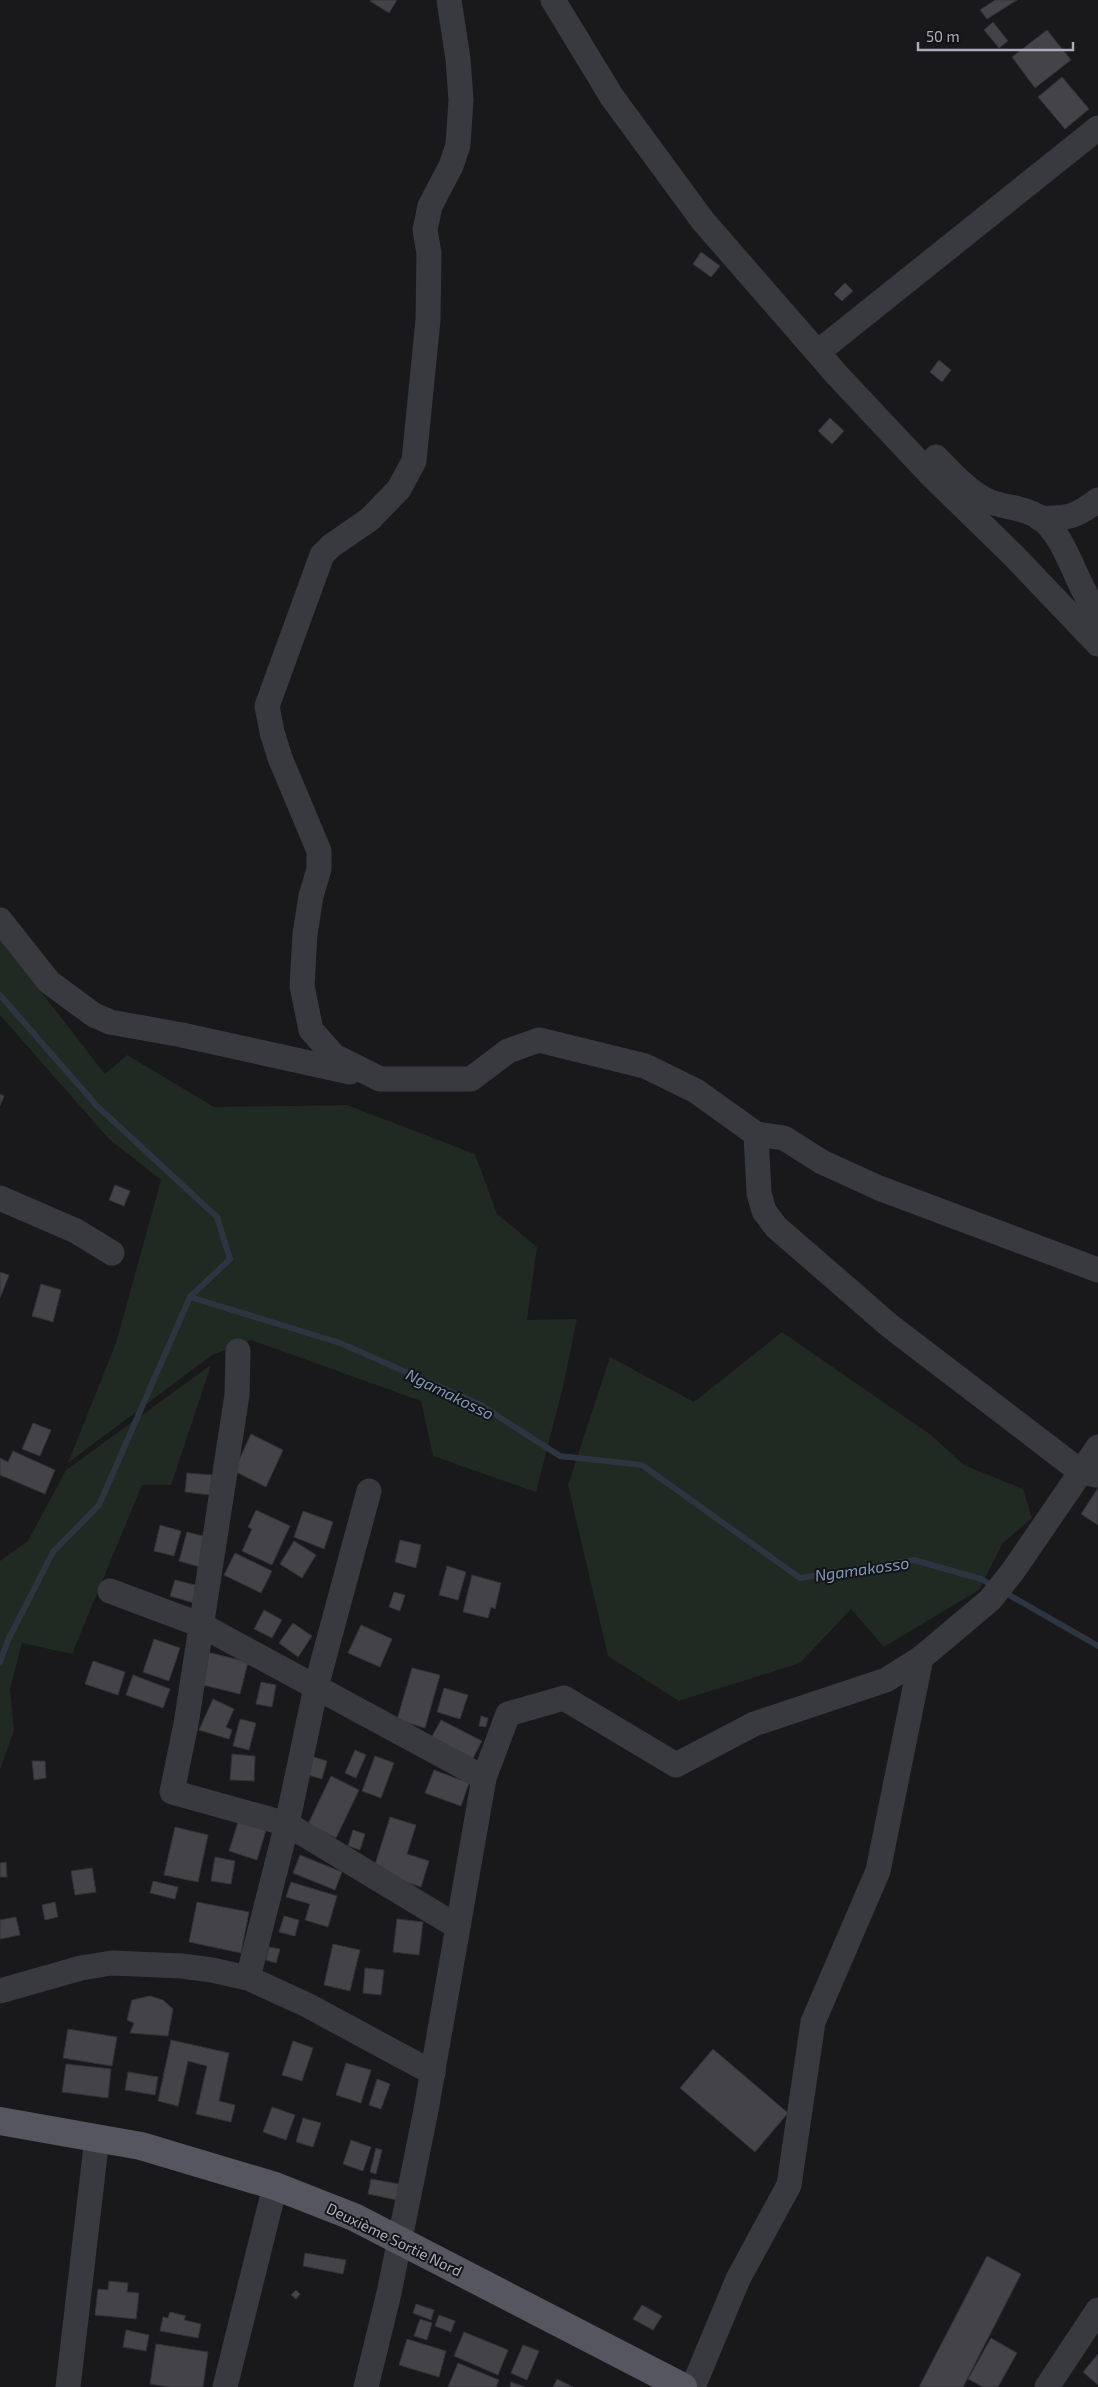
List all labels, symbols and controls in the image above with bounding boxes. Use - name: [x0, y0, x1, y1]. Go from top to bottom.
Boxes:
- scale bar: [918, 20, 1073, 52]
- text: 50 m: [926, 27, 960, 45]
- water label: Ngamakosso: [403, 1364, 497, 1423]
- water label: Ngamakosso: [813, 1552, 910, 1585]
- street label: Deuxième Sortie Nord: [324, 2199, 465, 2280]

